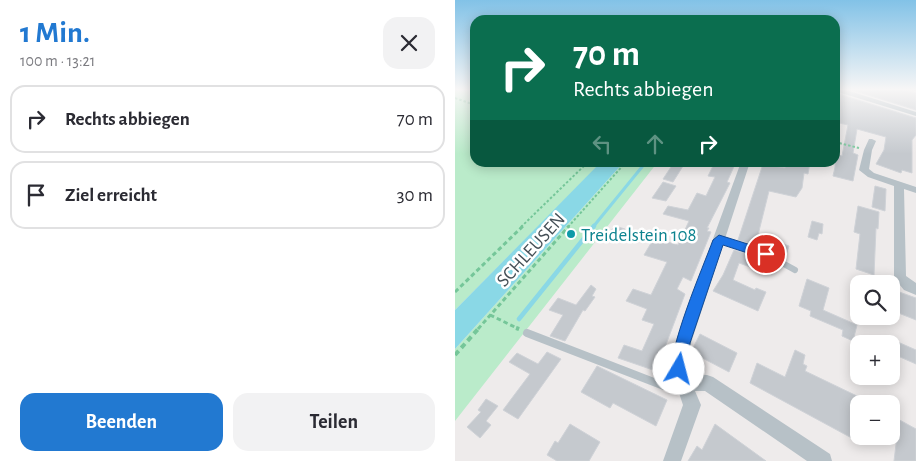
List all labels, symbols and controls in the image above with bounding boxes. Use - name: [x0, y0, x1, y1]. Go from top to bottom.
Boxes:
- button: close: [383, 17, 435, 69]
- text: 1 Min.: [20, 18, 90, 48]
- icon: right: [490, 35, 555, 100]
- text: 70 m: [573, 37, 640, 72]
- text: 100 m · 13:21: [20, 53, 95, 69]
- text: Rechts abbiegen: [573, 78, 714, 100]
- icon: right: [22, 105, 50, 133]
- text: Rechts abbiegen: [65, 110, 190, 129]
- text: 70 m: [397, 110, 433, 129]
- icon: left: [588, 130, 616, 158]
- icon: ahead: [641, 130, 669, 158]
- icon: right: [694, 130, 722, 158]
- icon: arrive: [22, 181, 50, 209]
- text: Ziel erreicht: [65, 186, 157, 205]
- text: 30 m: [397, 186, 433, 205]
- street label: SCHLEUSEN: [493, 209, 569, 291]
- place label: Treidelstein 108: [581, 226, 697, 245]
- marker: Treidelstein 108: [565, 228, 577, 240]
- pin: [745, 233, 787, 275]
- icon: arrive: [752, 240, 780, 268]
- map controls: [850, 275, 900, 445]
- button: search: [850, 275, 900, 325]
- button: +: [850, 335, 900, 385]
- position arrow: [652, 342, 704, 394]
- button: Beenden: [20, 393, 223, 451]
- button: Teilen: [233, 393, 435, 451]
- button: −: [850, 395, 900, 445]

